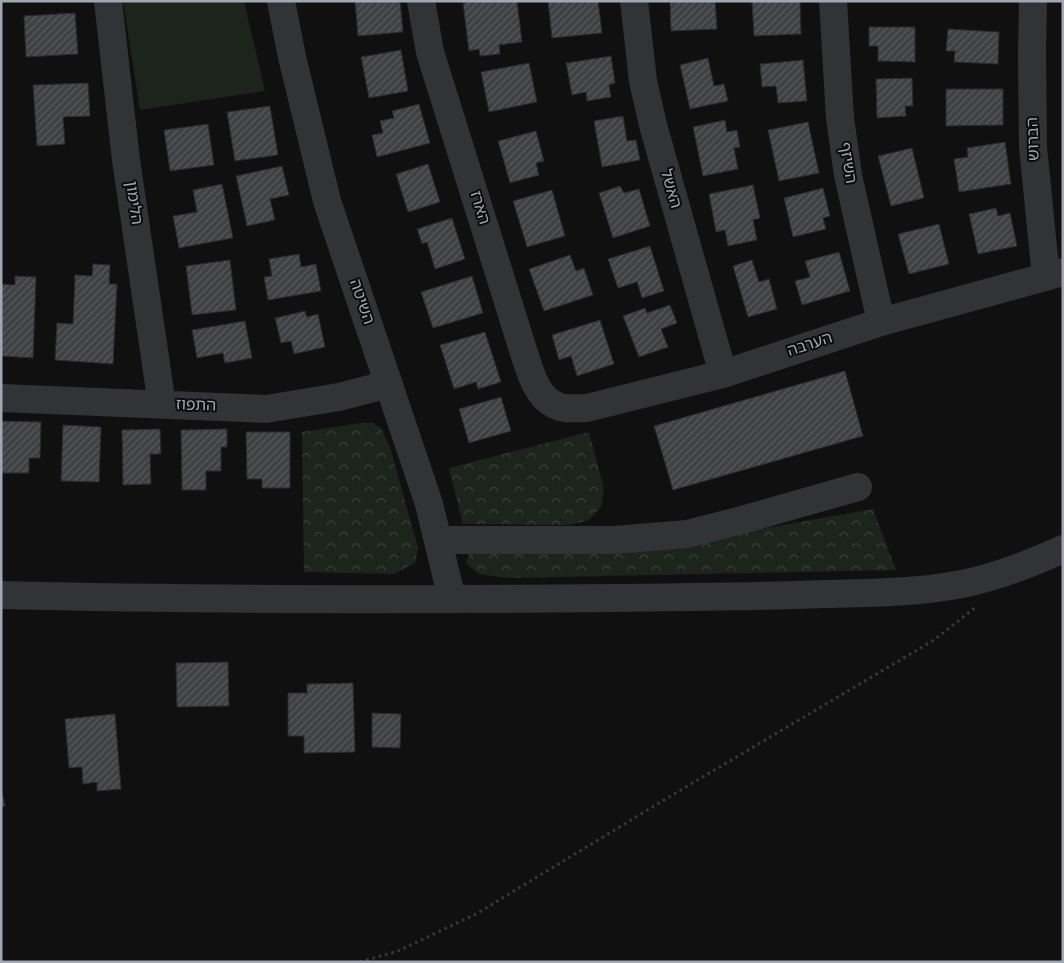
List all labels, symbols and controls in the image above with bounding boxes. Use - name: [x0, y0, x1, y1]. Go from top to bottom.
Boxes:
- street label: הברוש: [1023, 117, 1045, 161]
- street label: השיזף: [834, 141, 860, 185]
- street label: האשל: [655, 167, 685, 211]
- street label: הלימון: [120, 180, 146, 226]
- street label: הארז: [464, 189, 494, 227]
- street label: השיטה: [344, 277, 378, 327]
- street label: הערבה: [785, 328, 835, 362]
- street label: התפוז: [176, 395, 216, 417]

